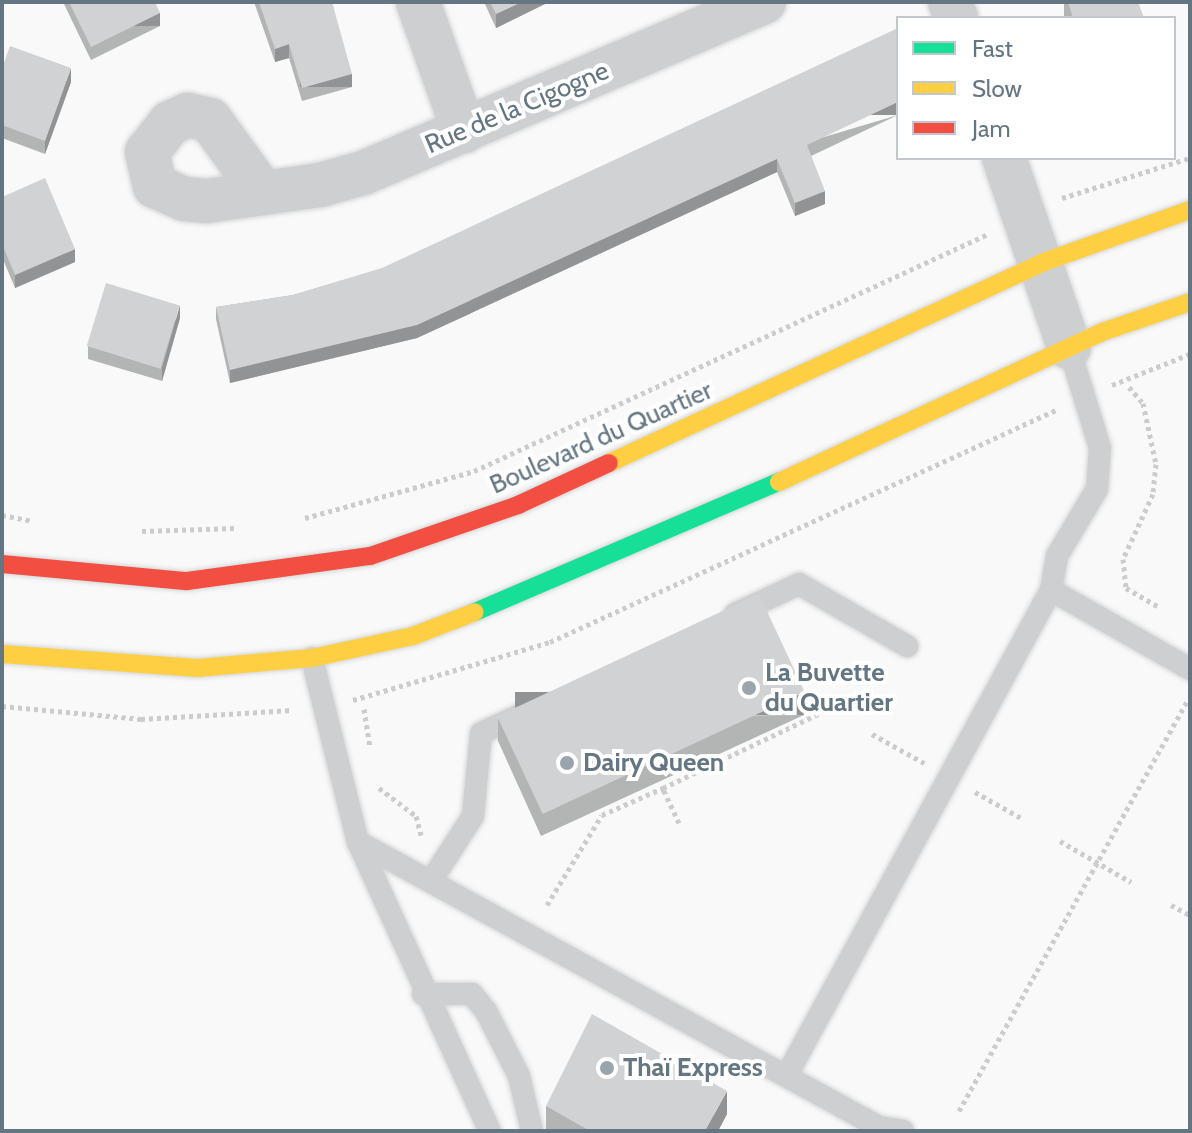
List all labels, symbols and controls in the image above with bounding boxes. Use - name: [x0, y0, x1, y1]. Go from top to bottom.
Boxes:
- legend: [896, 16, 1176, 160]
- text: Fast: [972, 34, 1013, 63]
- street label: Rue de la Cigogne: [420, 55, 614, 161]
- text: Slow: [972, 74, 1022, 103]
- text: Jam: [972, 114, 1010, 143]
- street label: Boulevard du Quartier: [485, 375, 717, 501]
- place label: La Buvette du Quartier: [765, 657, 893, 718]
- marker: La Buvette du Quartier: [740, 679, 758, 697]
- place label: Dairy Queen: [583, 747, 724, 779]
- marker: Dairy Queen: [558, 754, 576, 772]
- place label: Thaï Express: [623, 1052, 763, 1084]
- marker: Thaï Express: [598, 1059, 616, 1077]

